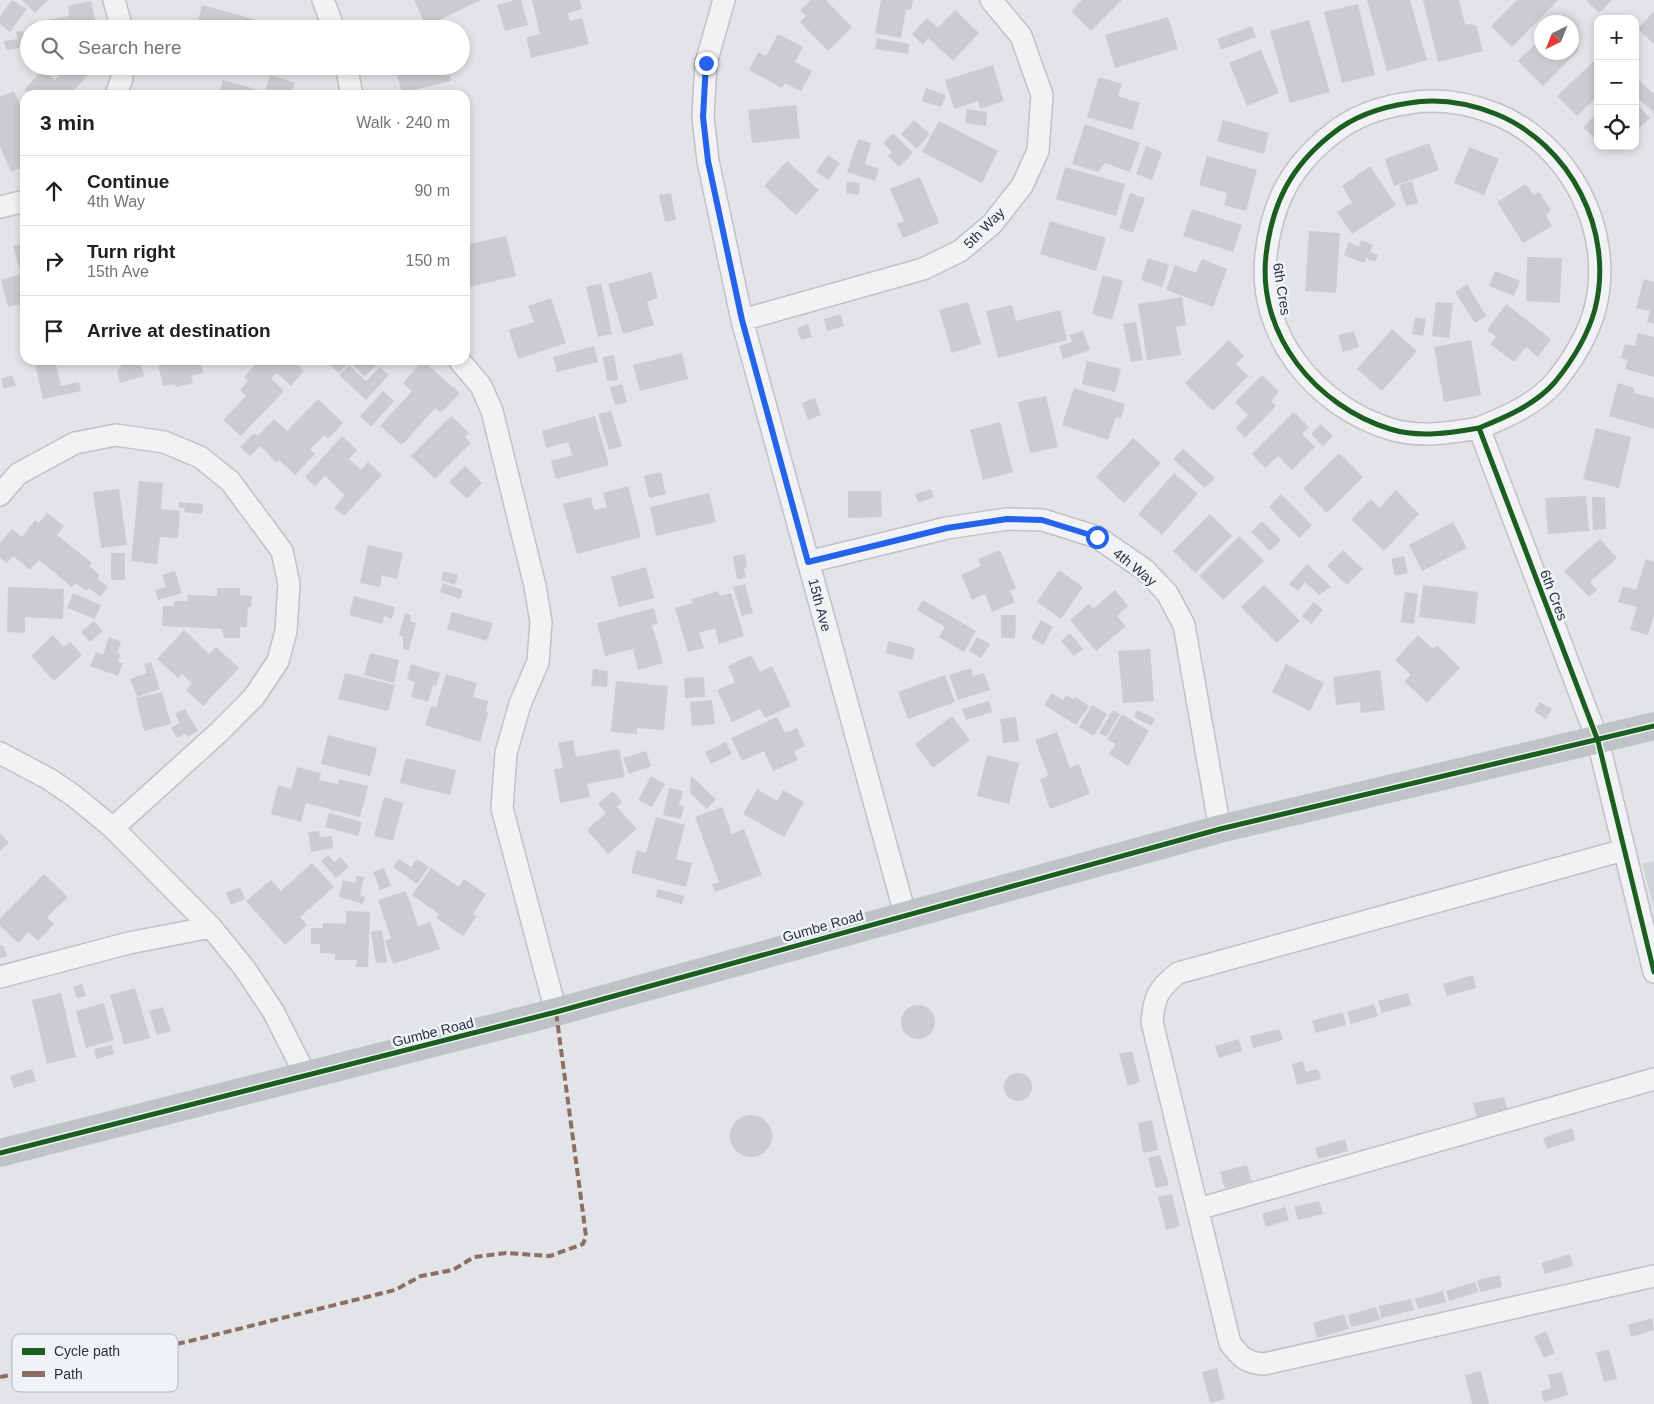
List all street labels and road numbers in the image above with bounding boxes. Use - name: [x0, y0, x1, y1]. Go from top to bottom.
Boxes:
- street label: 5th Way: [960, 204, 1008, 252]
- street label: 6th Cres: [1270, 262, 1294, 316]
- street label: 4th Way: [1110, 545, 1160, 589]
- street label: 6th Cres: [1537, 567, 1571, 623]
- street label: 15th Ave: [805, 577, 835, 633]
- street label: Gumbe Road: [781, 907, 865, 945]
- street label: Gumbe Road: [391, 1014, 475, 1050]

